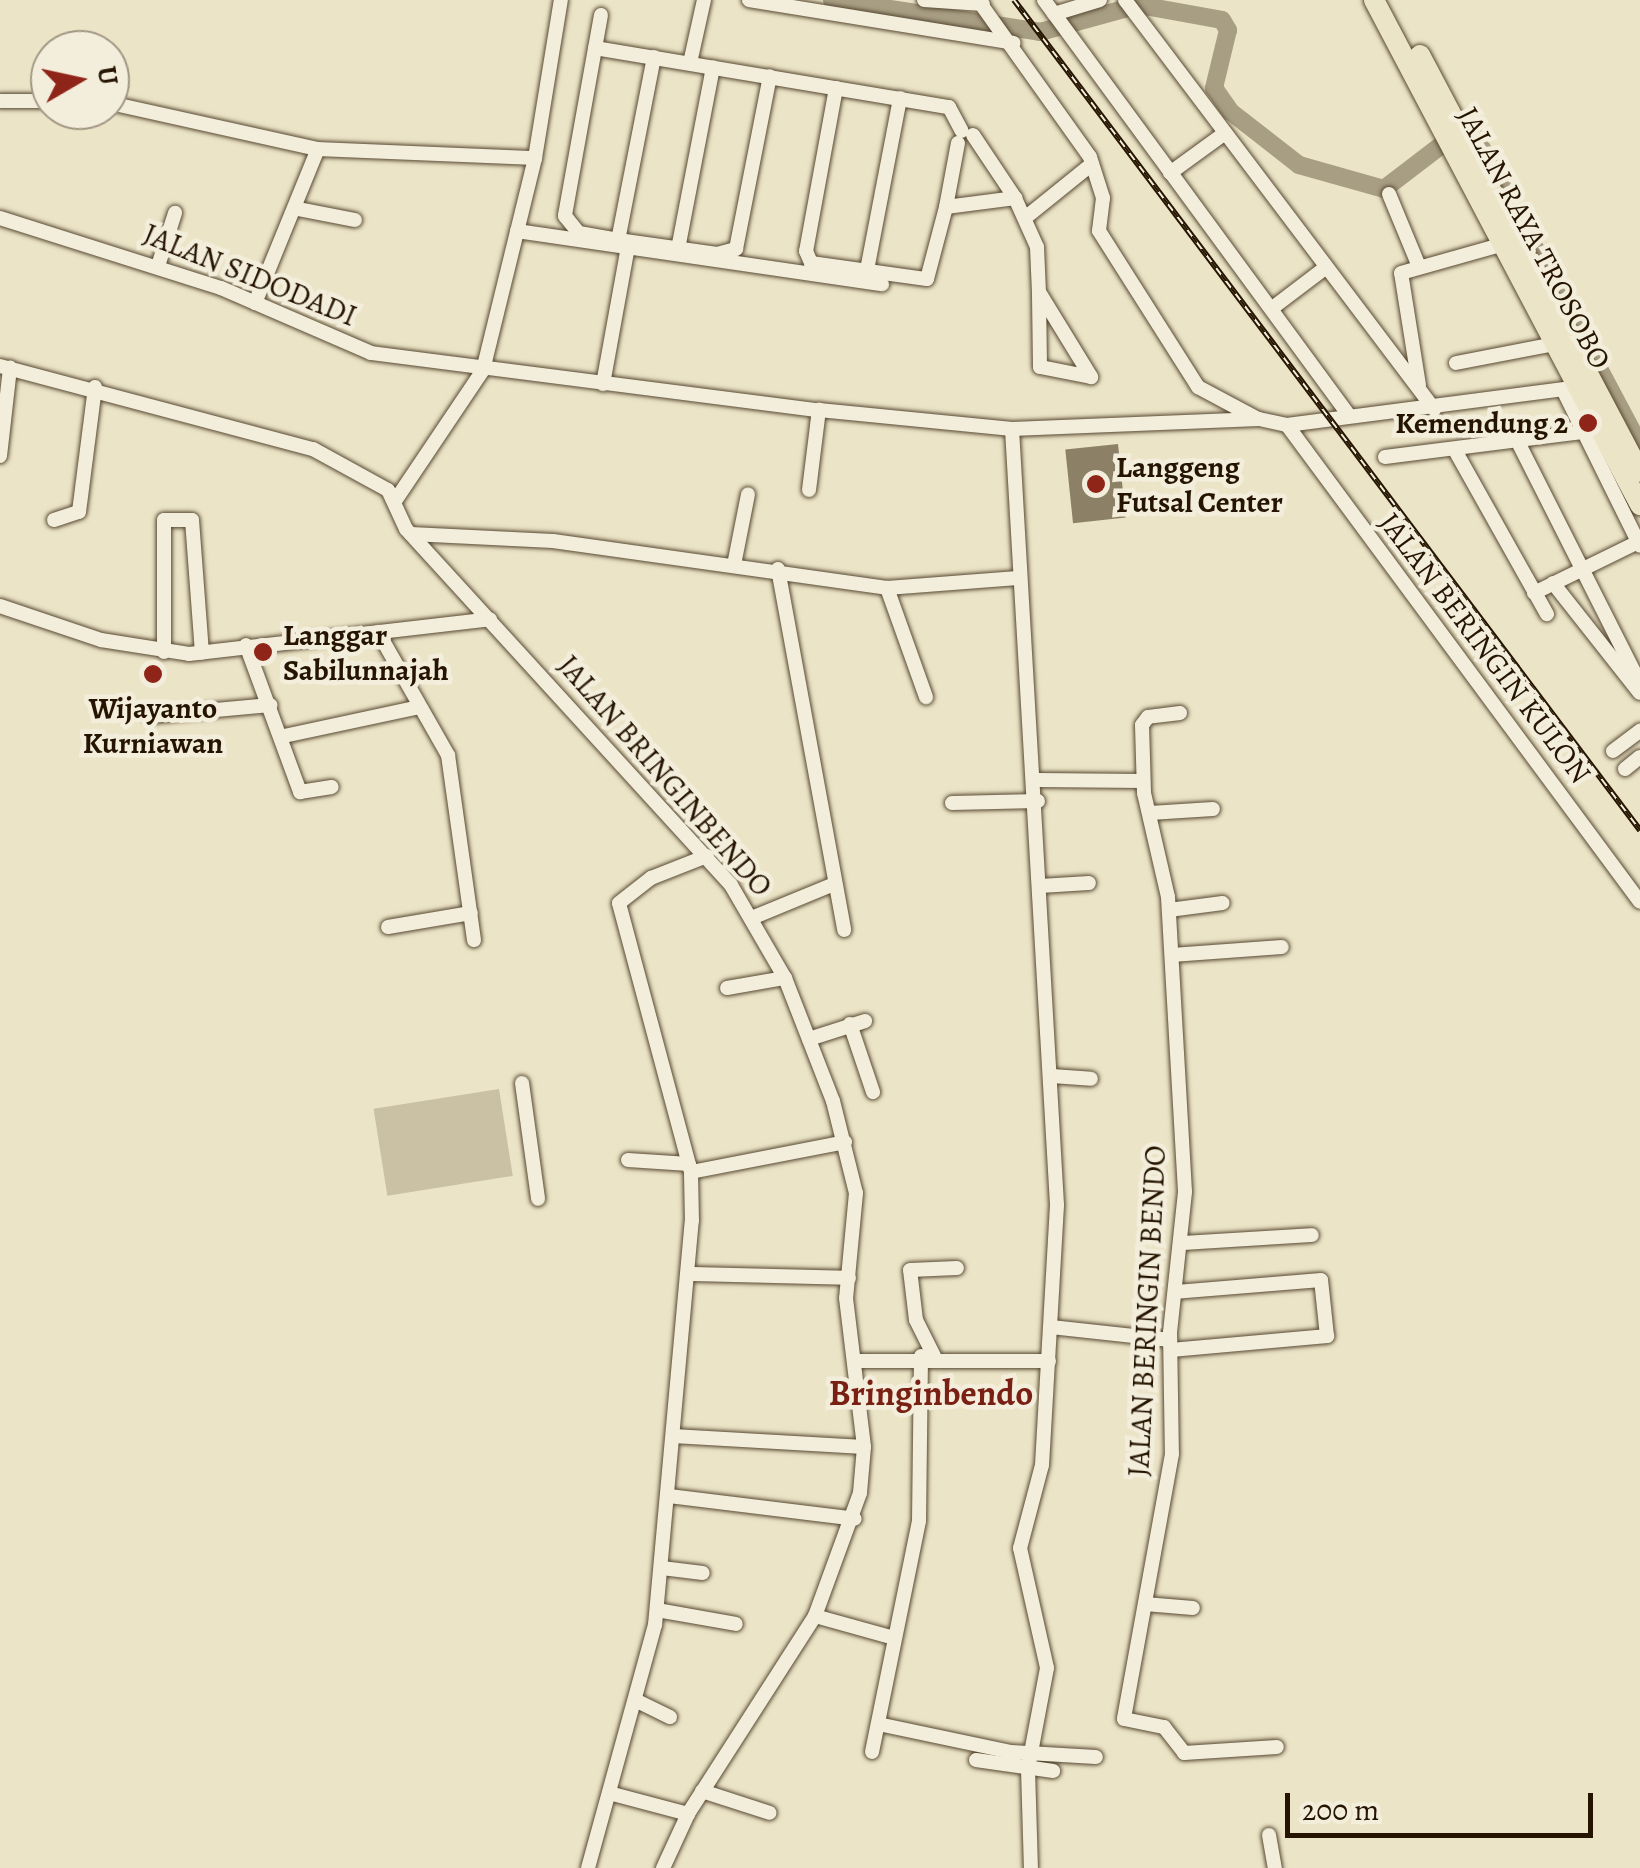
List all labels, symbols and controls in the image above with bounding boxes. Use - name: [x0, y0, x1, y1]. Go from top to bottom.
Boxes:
- north arrow: [30, 30, 130, 130]
- text: U: [87, 64, 128, 88]
- street label: JALAN RAYA TROSOBO: [1450, 101, 1618, 375]
- street label: JALAN SIDODADI: [138, 216, 362, 334]
- place label: Kemendung 2: [1395, 405, 1568, 441]
- marker: Kemendung 2: [1577, 412, 1599, 434]
- place label: Langgeng Futsal Center: [1116, 449, 1283, 520]
- marker: Langgeng Futsal Center: [1085, 473, 1107, 495]
- street label: JALAN BERINGIN KULON: [1371, 506, 1599, 790]
- place label: Langgar Sabilunnajah: [283, 617, 449, 688]
- marker: Langgar Sabilunnajah: [252, 641, 274, 663]
- street label: JALAN BRINGINBENDO: [550, 648, 780, 904]
- marker: Wijayanto Kurniawan: [142, 663, 164, 685]
- place label: Wijayanto Kurniawan: [83, 690, 223, 760]
- street label: JALAN BERINGIN BENDO: [1120, 1144, 1174, 1478]
- district label: Bringinbendo: [829, 1372, 1033, 1414]
- scale bar: [1290, 1773, 1598, 1835]
- text: 200 m: [1302, 1790, 1379, 1830]

